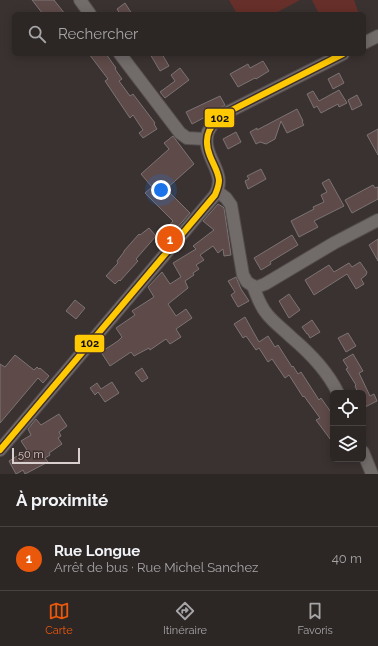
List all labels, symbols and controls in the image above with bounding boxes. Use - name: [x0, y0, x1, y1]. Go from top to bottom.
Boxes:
- search box: [12, 12, 366, 56]
- icon: search: [26, 23, 48, 45]
- text: Rechercher: [58, 25, 138, 43]
- line badge: 102: [204, 108, 235, 128]
- text: 102: [211, 112, 229, 125]
- your location: [151, 180, 171, 200]
- pin: 1: [157, 224, 183, 254]
- line badge: 102: [74, 334, 105, 353]
- text: 102: [81, 337, 99, 350]
- map controls: [330, 390, 366, 462]
- button: locate: [330, 390, 366, 426]
- button: layers: [330, 426, 366, 462]
- scale bar: [12, 446, 80, 465]
- text: 50 m: [18, 448, 44, 461]
- text: À proximité: [16, 490, 108, 510]
- text: Rue Longue: [54, 542, 140, 560]
- text: 1: [26, 551, 32, 566]
- text: 40 m: [332, 551, 362, 566]
- text: Arrêt de bus · Rue Michel Sanchez: [54, 560, 258, 575]
- tab: Carte: [45, 600, 73, 637]
- tab: Itinéraire: [163, 600, 207, 637]
- tab: Favoris: [297, 600, 333, 637]

